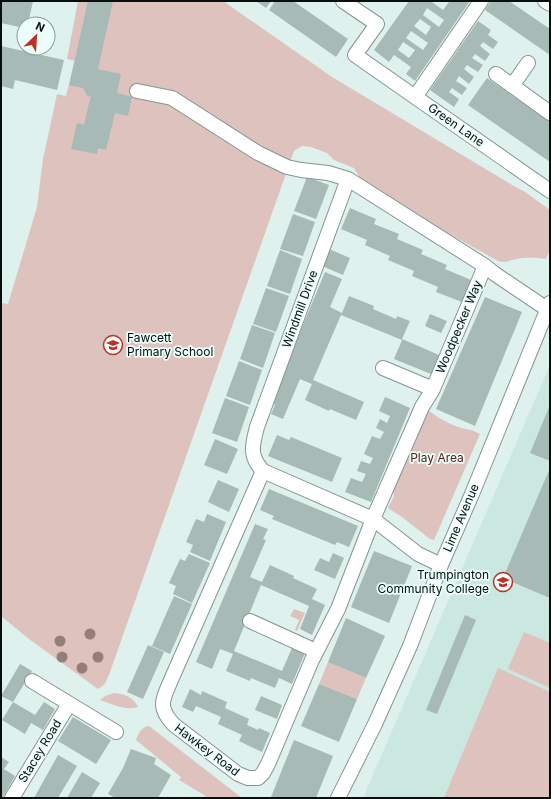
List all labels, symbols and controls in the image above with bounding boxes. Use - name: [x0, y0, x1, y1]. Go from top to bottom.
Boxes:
- north arrow: [16, 16, 56, 56]
- text: N: [33, 19, 47, 35]
- street label: Green Lane: [425, 100, 487, 149]
- street label: Windmill Drive: [279, 268, 321, 350]
- street label: Woodpecker Way: [432, 278, 485, 376]
- place label: Fawcett Primary School: [127, 330, 213, 359]
- school or university icon: Fawcett Primary School: [102, 334, 124, 356]
- park label: Play Area: [410, 450, 464, 465]
- street label: Lime Avenue: [439, 481, 482, 554]
- place label: Trumpington Community College: [378, 567, 489, 596]
- school or university icon: Trumpington Community College: [492, 571, 514, 593]
- street label: Stacey Road: [15, 716, 64, 785]
- street label: Hawkey Road: [172, 720, 243, 779]

